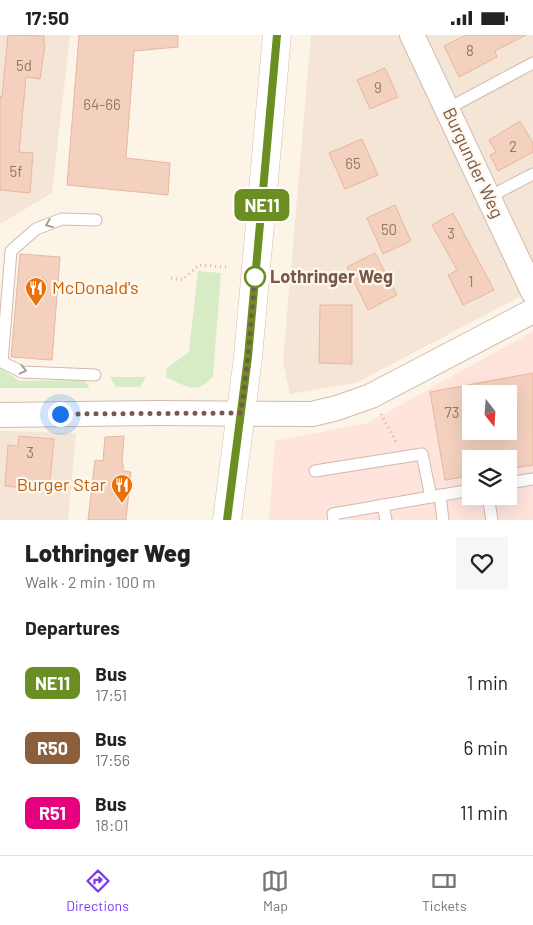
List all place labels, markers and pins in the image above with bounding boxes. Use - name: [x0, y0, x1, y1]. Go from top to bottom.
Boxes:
- place label: Lothringer Weg: [270, 265, 393, 287]
- marker: Lothringer Weg: [244, 266, 266, 288]
- restaurant icon: McDonald's: [24, 276, 48, 307]
- place label: McDonald's: [52, 276, 139, 298]
- place label: Burger Star: [17, 473, 106, 495]
- restaurant icon: Burger Star: [110, 473, 134, 504]

